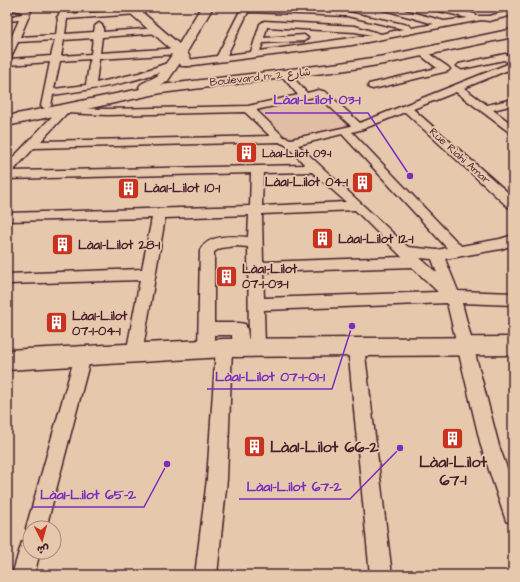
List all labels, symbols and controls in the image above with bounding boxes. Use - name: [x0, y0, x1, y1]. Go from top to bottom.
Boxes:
- street label: Boulevard n° شارع 2: [209, 64, 311, 91]
- callout: Làa1-L.ilot 03-1: [265, 87, 368, 113]
- text: Làa1-L.ilot 03-1: [273, 90, 361, 110]
- street label: Rue Riahi Amar: [426, 124, 494, 188]
- building icon: Làa1-L.ilot 09-1: [234, 140, 260, 166]
- place label: Làa1-L.ilot 09-1: [262, 146, 332, 161]
- building icon: Làa1-L.ilot 04-1: [350, 169, 376, 195]
- place label: Làa1-L.ilot 04-1: [265, 173, 348, 191]
- building icon: Làa1-L.ilot 10-1: [116, 175, 142, 201]
- place label: Làa1-L.ilot 10-1: [144, 179, 220, 197]
- building icon: Làa1-L.ilot 12-1: [309, 226, 335, 252]
- place label: Làa1-L.ilot 12-1: [338, 230, 414, 248]
- building icon: Làa1-L.ilot 28-1: [50, 232, 76, 258]
- place label: Làa1-L.ilot 28-1: [78, 236, 160, 254]
- place label: Làa1-L.ilot 07-1-03-1: [242, 260, 298, 293]
- building icon: Làa1-L.ilot 07-1-03-1: [214, 263, 240, 289]
- place label: Làa1-L.ilot 07-1-04-1: [72, 307, 128, 340]
- building icon: Làa1-L.ilot 07-1-04-1: [43, 310, 69, 336]
- callout: Làa1-L.ilot 07-1-01-1: [207, 363, 332, 389]
- text: Làa1-L.ilot 07-1-01-1: [215, 367, 325, 387]
- building icon: Làa1-L.ilot 67-1: [440, 426, 466, 452]
- building icon: Làa1-L.ilot 66-2: [242, 434, 268, 460]
- place label: Làa1-L.ilot 66-2: [270, 436, 380, 458]
- place label: Làa1-L.ilot 67-1: [419, 451, 488, 491]
- callout: Làa1-L.ilot 67-2: [239, 473, 350, 499]
- text: Làa1-L.ilot 67-2: [247, 477, 342, 497]
- callout: Làa1-L.ilot 65-2: [32, 481, 144, 507]
- text: Làa1-L.ilot 65-2: [40, 485, 137, 505]
- north arrow: [22, 520, 62, 560]
- text: ش: [36, 541, 50, 558]

